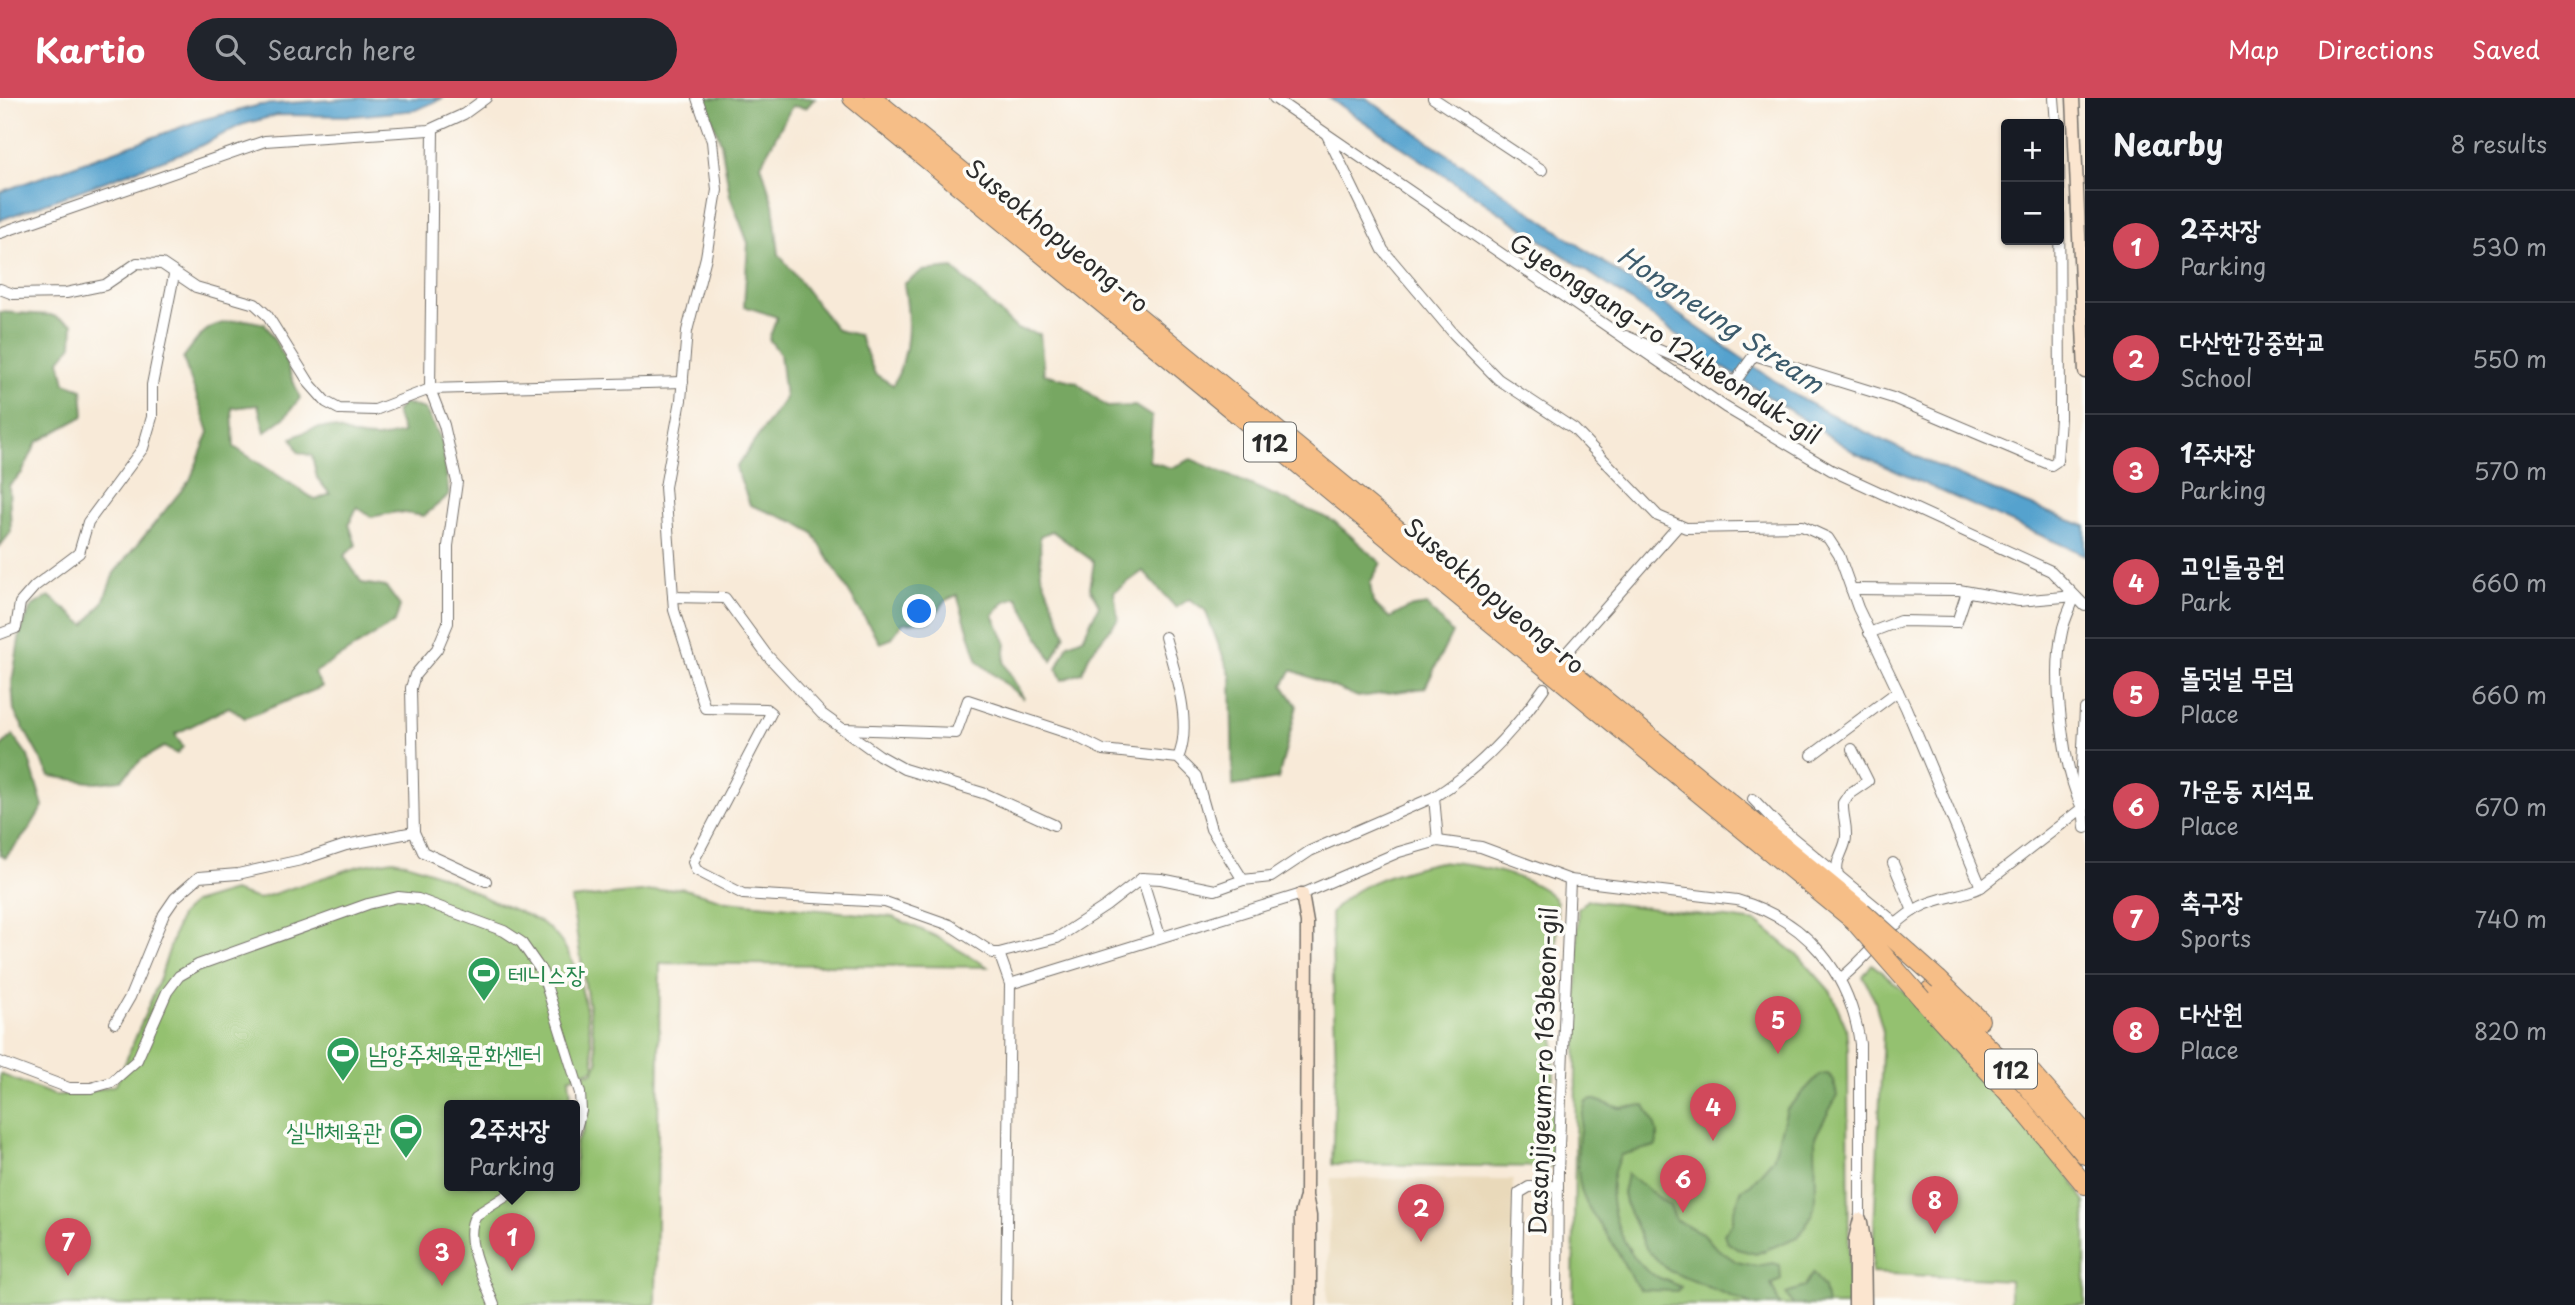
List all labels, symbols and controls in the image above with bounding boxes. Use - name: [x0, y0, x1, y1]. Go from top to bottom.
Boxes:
- search box: [187, 18, 677, 81]
- text: Kartio: [35, 24, 145, 74]
- icon: search: [211, 30, 249, 68]
- text: Search here: [267, 30, 416, 69]
- text: Map: [2228, 31, 2279, 67]
- text: Directions: [2317, 31, 2434, 67]
- text: Saved: [2472, 31, 2540, 67]
- map controls: [2001, 119, 2064, 245]
- button: +: [2001, 119, 2064, 182]
- text: Nearby: [2113, 121, 2223, 166]
- text: 8 results: [2451, 126, 2547, 161]
- street label: Suseokhopyeong-ro: [958, 150, 1158, 320]
- button: −: [2001, 182, 2064, 245]
- text: 2주차장: [2180, 209, 2261, 248]
- street label: Gyeonggang-ro 124beonduk-gil: [1503, 224, 1829, 452]
- text: 1: [2131, 229, 2142, 264]
- text: 530 m: [2471, 229, 2547, 264]
- water label: Hongneung Stream: [1610, 235, 1833, 403]
- text: Parking: [2180, 248, 2266, 283]
- text: 다산한강중학교: [2180, 321, 2326, 360]
- text: 2: [2128, 341, 2144, 376]
- text: 550 m: [2472, 341, 2547, 376]
- text: School: [2180, 360, 2252, 395]
- road number: 112: [1244, 422, 1296, 462]
- text: 1주차장: [2180, 433, 2255, 472]
- text: 3: [2128, 453, 2144, 488]
- text: 570 m: [2474, 453, 2547, 488]
- text: Parking: [2180, 472, 2266, 507]
- street label: Suseokhopyeong-ro: [1397, 508, 1593, 682]
- text: 고인돌공원: [2180, 545, 2285, 584]
- text: 4: [2128, 565, 2144, 600]
- text: 660 m: [2471, 565, 2547, 600]
- text: Park: [2180, 584, 2231, 619]
- your location: [902, 594, 936, 628]
- text: 돌덧널 무덤: [2180, 657, 2293, 696]
- text: 5: [2129, 677, 2143, 712]
- text: 660 m: [2471, 677, 2547, 712]
- text: Place: [2180, 696, 2239, 731]
- text: 가운동 지석묘: [2180, 769, 2314, 808]
- text: 6: [2128, 789, 2144, 824]
- text: 670 m: [2475, 789, 2547, 824]
- text: Place: [2180, 808, 2239, 843]
- text: 축구장: [2180, 881, 2243, 920]
- text: 7: [2129, 901, 2143, 936]
- text: 740 m: [2475, 901, 2547, 936]
- street label: Dasanjigeum-ro 163beon-gil: [1518, 906, 1566, 1236]
- text: Sports: [2180, 920, 2251, 955]
- sports icon: 테니스장: [465, 954, 503, 1003]
- place label: 테니스장: [508, 955, 585, 991]
- text: 다산원: [2180, 993, 2243, 1032]
- pin: 5: [1755, 996, 1801, 1054]
- text: 8: [2129, 1013, 2143, 1048]
- text: 820 m: [2474, 1013, 2547, 1048]
- text: Place: [2180, 1032, 2239, 1067]
- sports icon: 남양주체육문화센터: [324, 1034, 362, 1083]
- place label: 남양주체육문화센터: [368, 1035, 542, 1071]
- road number: 112: [1985, 1050, 2037, 1088]
- pin: 4: [1690, 1083, 1736, 1141]
- popup: [444, 1100, 580, 1191]
- text: 2주차장: [469, 1109, 550, 1148]
- sports icon: 실내체육관: [387, 1111, 425, 1160]
- place label: 실내체육관: [285, 1112, 382, 1148]
- text: Parking: [469, 1148, 555, 1183]
- pin: 6: [1660, 1155, 1706, 1213]
- pin: 8: [1912, 1176, 1958, 1234]
- pin: 2: [1398, 1184, 1444, 1242]
- pin: 1: [489, 1213, 535, 1271]
- pin: 7: [45, 1218, 91, 1276]
- pin: 3: [419, 1228, 465, 1286]

